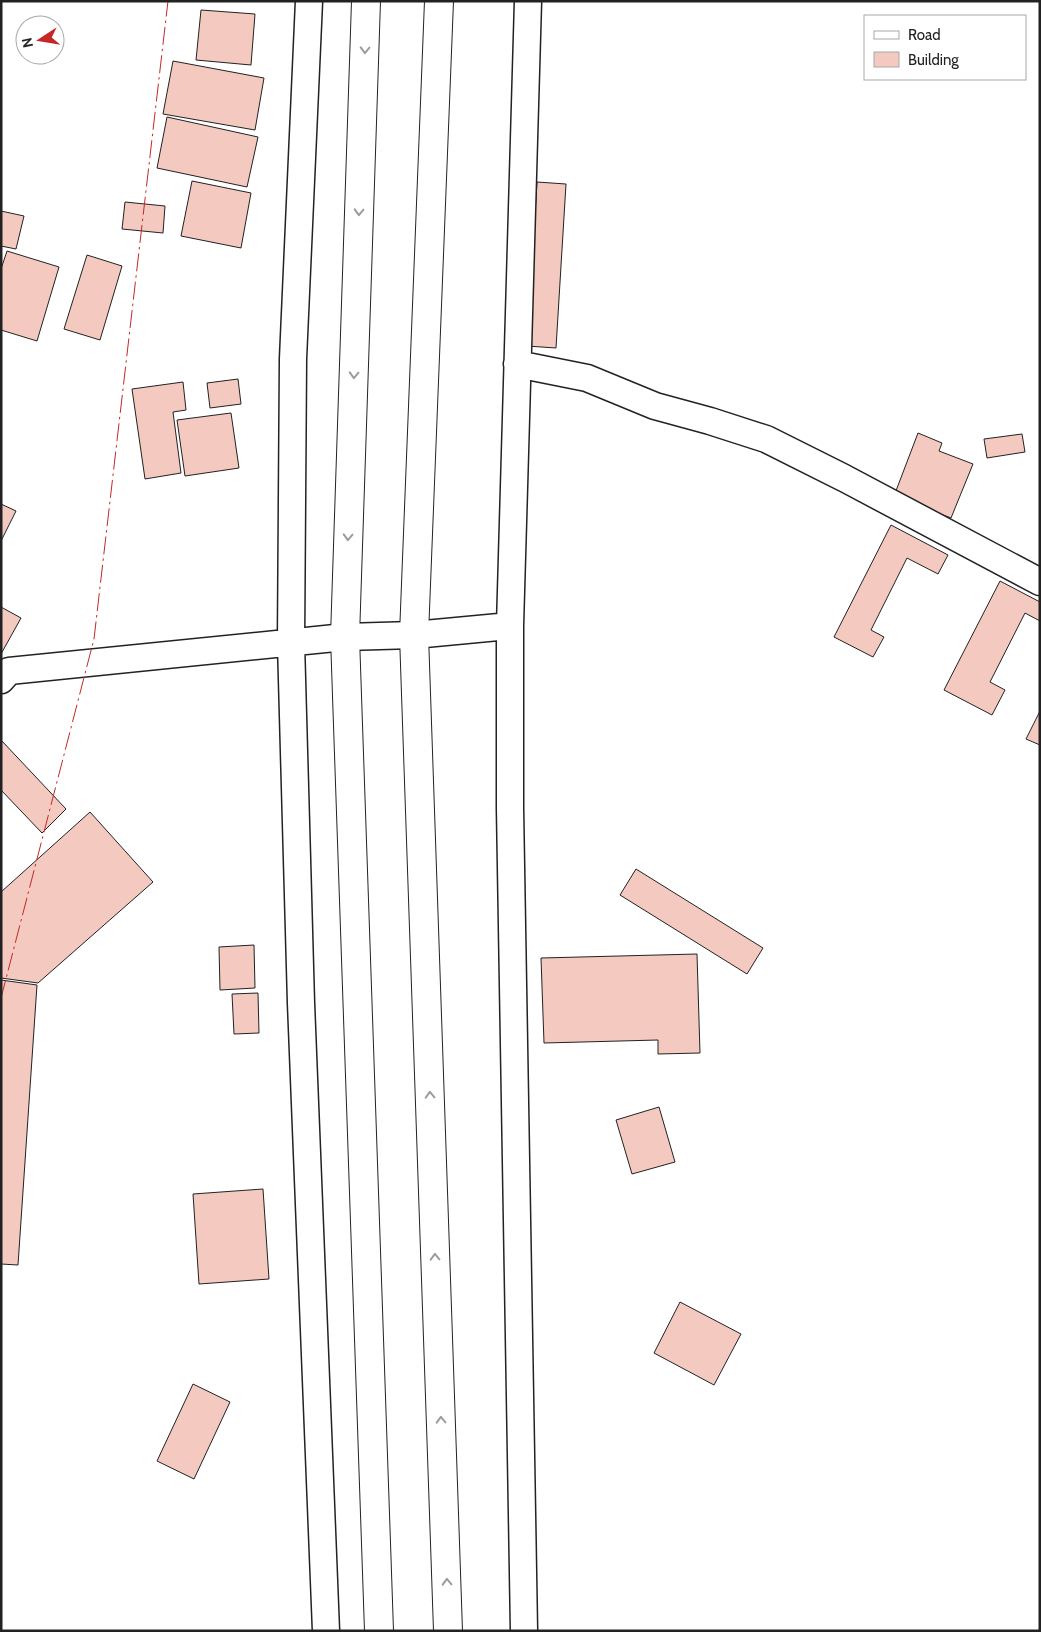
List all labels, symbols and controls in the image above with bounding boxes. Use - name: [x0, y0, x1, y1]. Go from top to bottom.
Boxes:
- north arrow: [15, 15, 65, 65]
- legend: [864, 15, 1026, 80]
- text: Road: [908, 26, 941, 44]
- text: N: [17, 36, 37, 49]
- one-way arrow: [359, 46, 370, 54]
- text: Building: [908, 51, 959, 69]
- one-way arrow: [354, 209, 364, 217]
- one-way arrow: [348, 371, 359, 379]
- one-way arrow: [343, 534, 353, 541]
- one-way arrow: [424, 1091, 435, 1099]
- one-way arrow: [430, 1253, 441, 1261]
- one-way arrow: [436, 1415, 446, 1423]
- one-way arrow: [441, 1578, 452, 1586]

